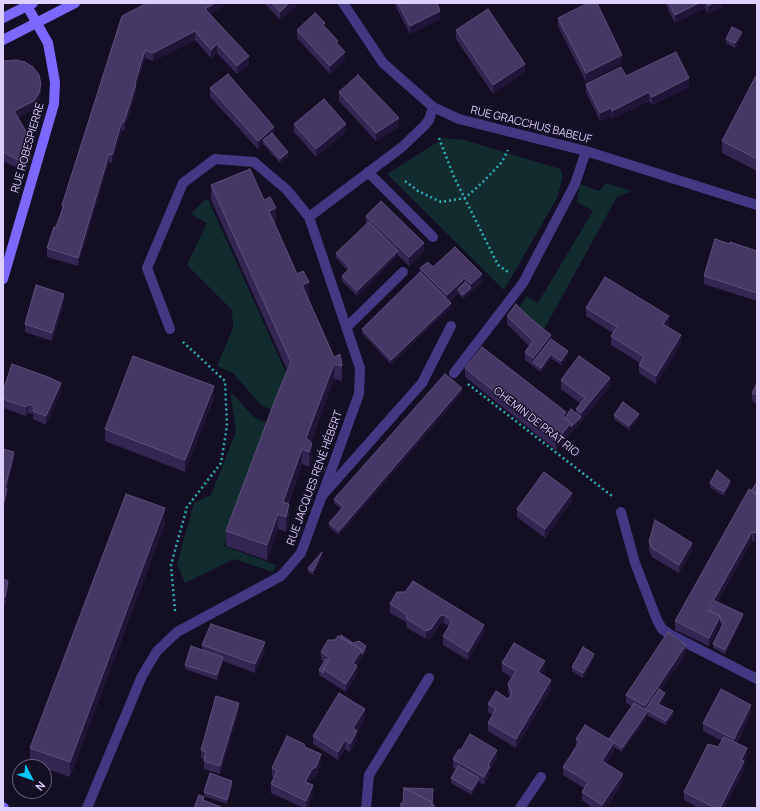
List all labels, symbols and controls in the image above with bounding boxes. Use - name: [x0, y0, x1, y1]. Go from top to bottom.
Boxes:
- street label: RUE ROBESPIERRE: [9, 101, 47, 195]
- street label: RUE GRACCHUS BABEUF: [469, 104, 593, 146]
- street label: CHEMIN DE PRAT RIO: [490, 384, 582, 460]
- street label: RUE JACQUES RENÉ HÉBERT: [284, 409, 346, 547]
- north arrow: [12, 759, 52, 799]
- text: N: [32, 779, 49, 794]

